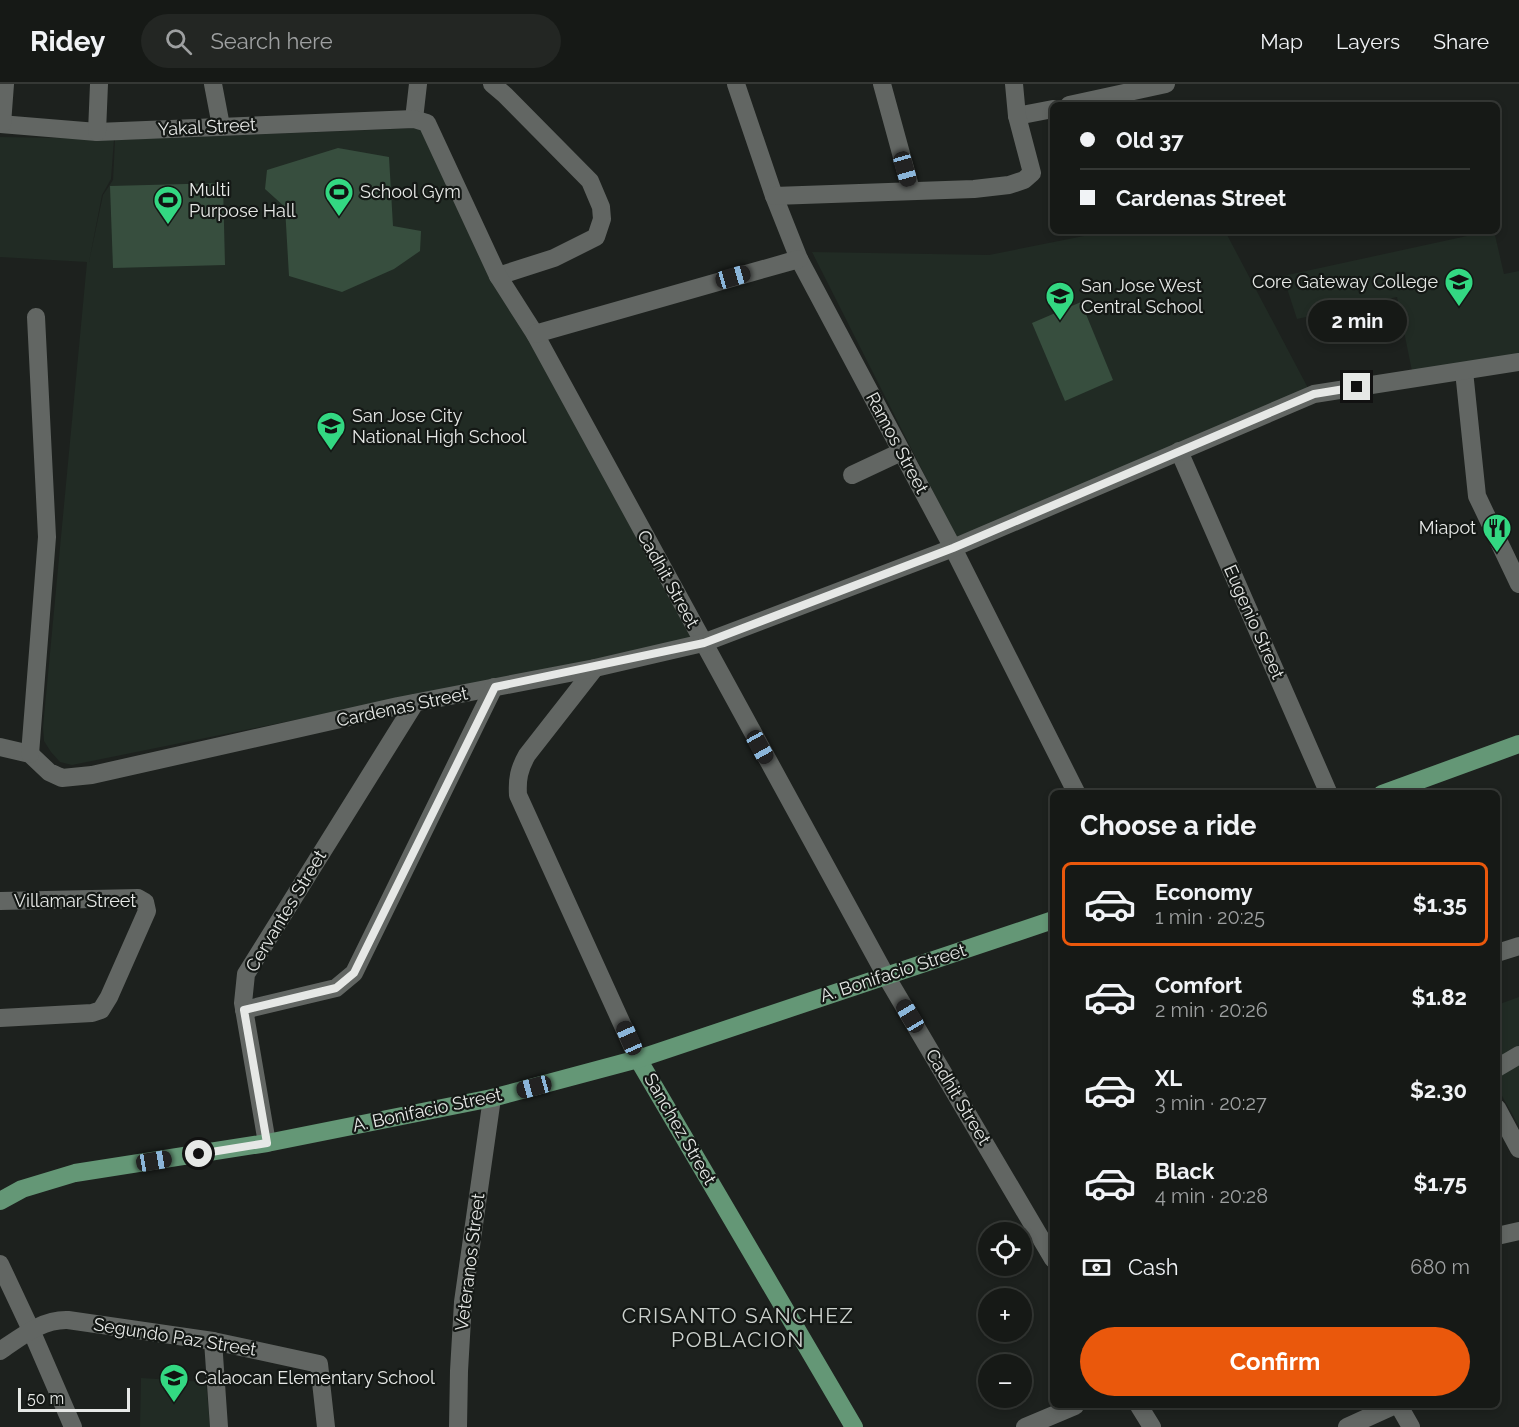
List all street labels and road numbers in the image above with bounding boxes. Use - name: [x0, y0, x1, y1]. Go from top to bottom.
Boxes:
- street label: Yakal Street: [157, 113, 256, 140]
- street label: Ramos Street: [862, 388, 933, 497]
- street label: Cadhit Street: [633, 526, 704, 631]
- street label: Eugenio Street: [1220, 561, 1289, 682]
- street label: Cardenas Street: [334, 682, 469, 731]
- street label: Cervantes Street: [241, 846, 330, 975]
- street label: Villamar Street: [14, 890, 136, 911]
- street label: A. Bonifacio Street: [817, 939, 968, 1006]
- street label: Cadhit Street: [922, 1045, 995, 1149]
- street label: Sanchez Street: [640, 1069, 721, 1188]
- street label: A. Bonifacio Street: [350, 1083, 503, 1136]
- street label: Veteranos Street: [451, 1192, 488, 1332]
- street label: Segundo Paz Street: [92, 1313, 258, 1360]

